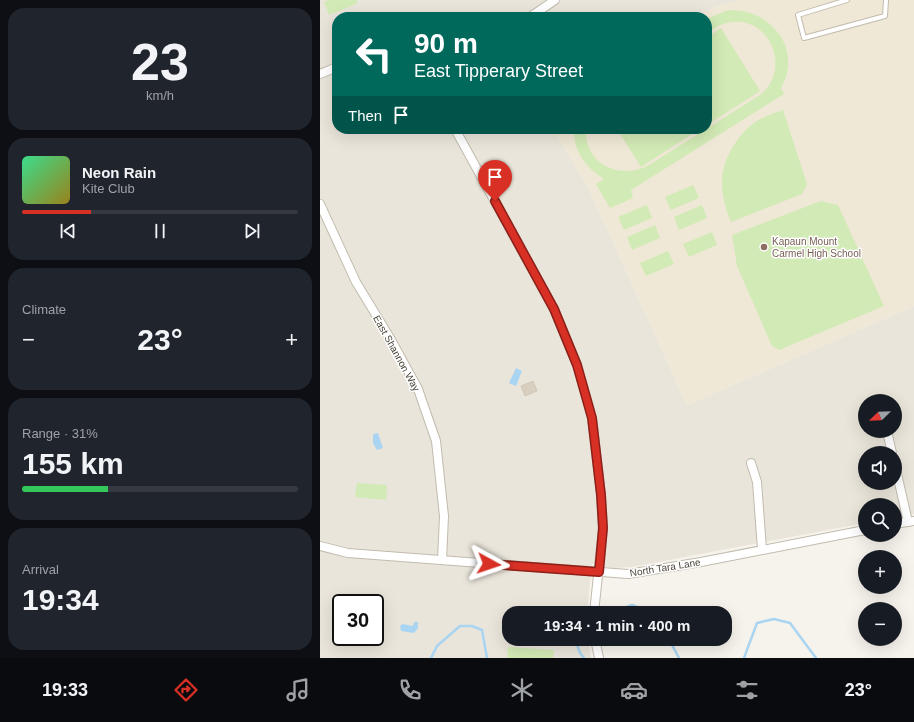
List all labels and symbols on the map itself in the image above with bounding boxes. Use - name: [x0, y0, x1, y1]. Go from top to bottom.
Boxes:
- pin: [478, 160, 512, 201]
- place label: Kapaun Mount Carmel High School: [772, 236, 861, 259]
- marker: Kapaun Mount Carmel High School: [759, 242, 769, 252]
- street label: East Shannon Way: [371, 313, 422, 393]
- north arrow: [858, 394, 902, 438]
- position arrow: [468, 543, 510, 585]
- street label: North Tara Lane: [629, 556, 702, 579]
- speed limit sign: 30: [332, 594, 384, 646]

